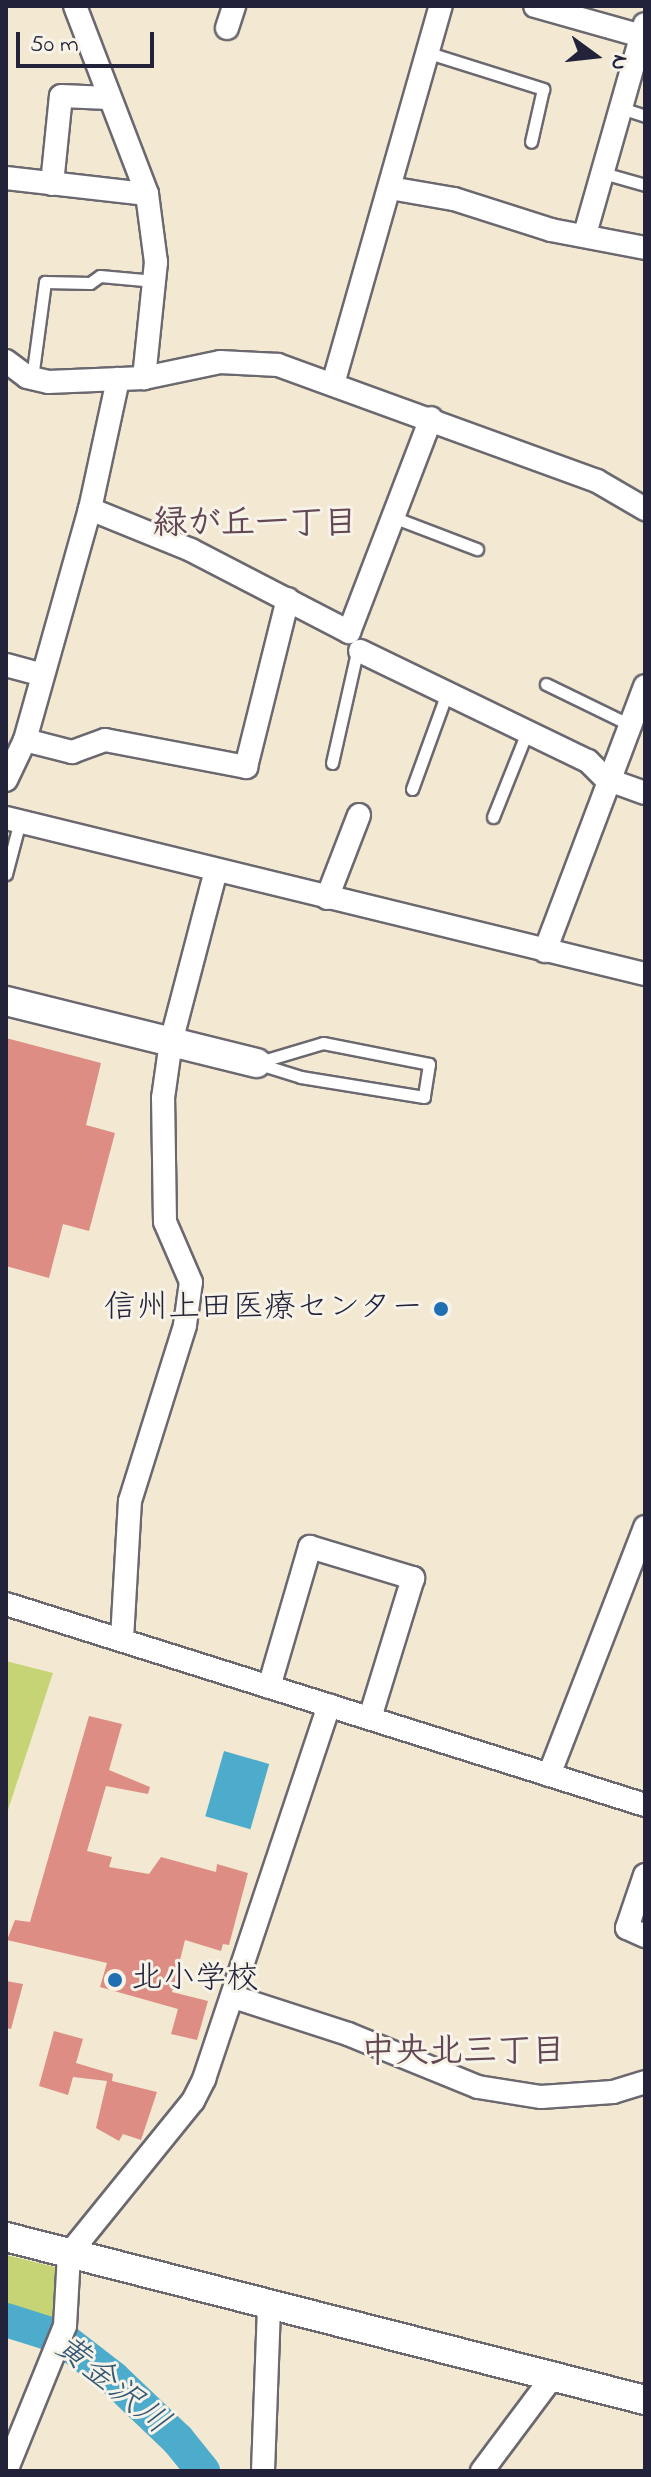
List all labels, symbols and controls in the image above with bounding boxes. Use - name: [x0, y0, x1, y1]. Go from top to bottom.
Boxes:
- scale bar: [20, 16, 158, 66]
- north arrow: [555, 16, 635, 96]
- text: 50 m: [30, 28, 79, 63]
- text: N: [601, 51, 636, 74]
- district label: 緑が丘一丁目: [153, 506, 357, 546]
- place label: 信州上田医療センター: [103, 1290, 423, 1328]
- marker: 信州上田医療センター: [430, 1298, 452, 1320]
- place label: 北小学校: [131, 1961, 259, 1999]
- marker: 北小学校: [106, 1971, 124, 1989]
- district label: 中央北三丁目: [361, 2034, 565, 2074]
- water label: 黄金沢川: [45, 2327, 177, 2445]

